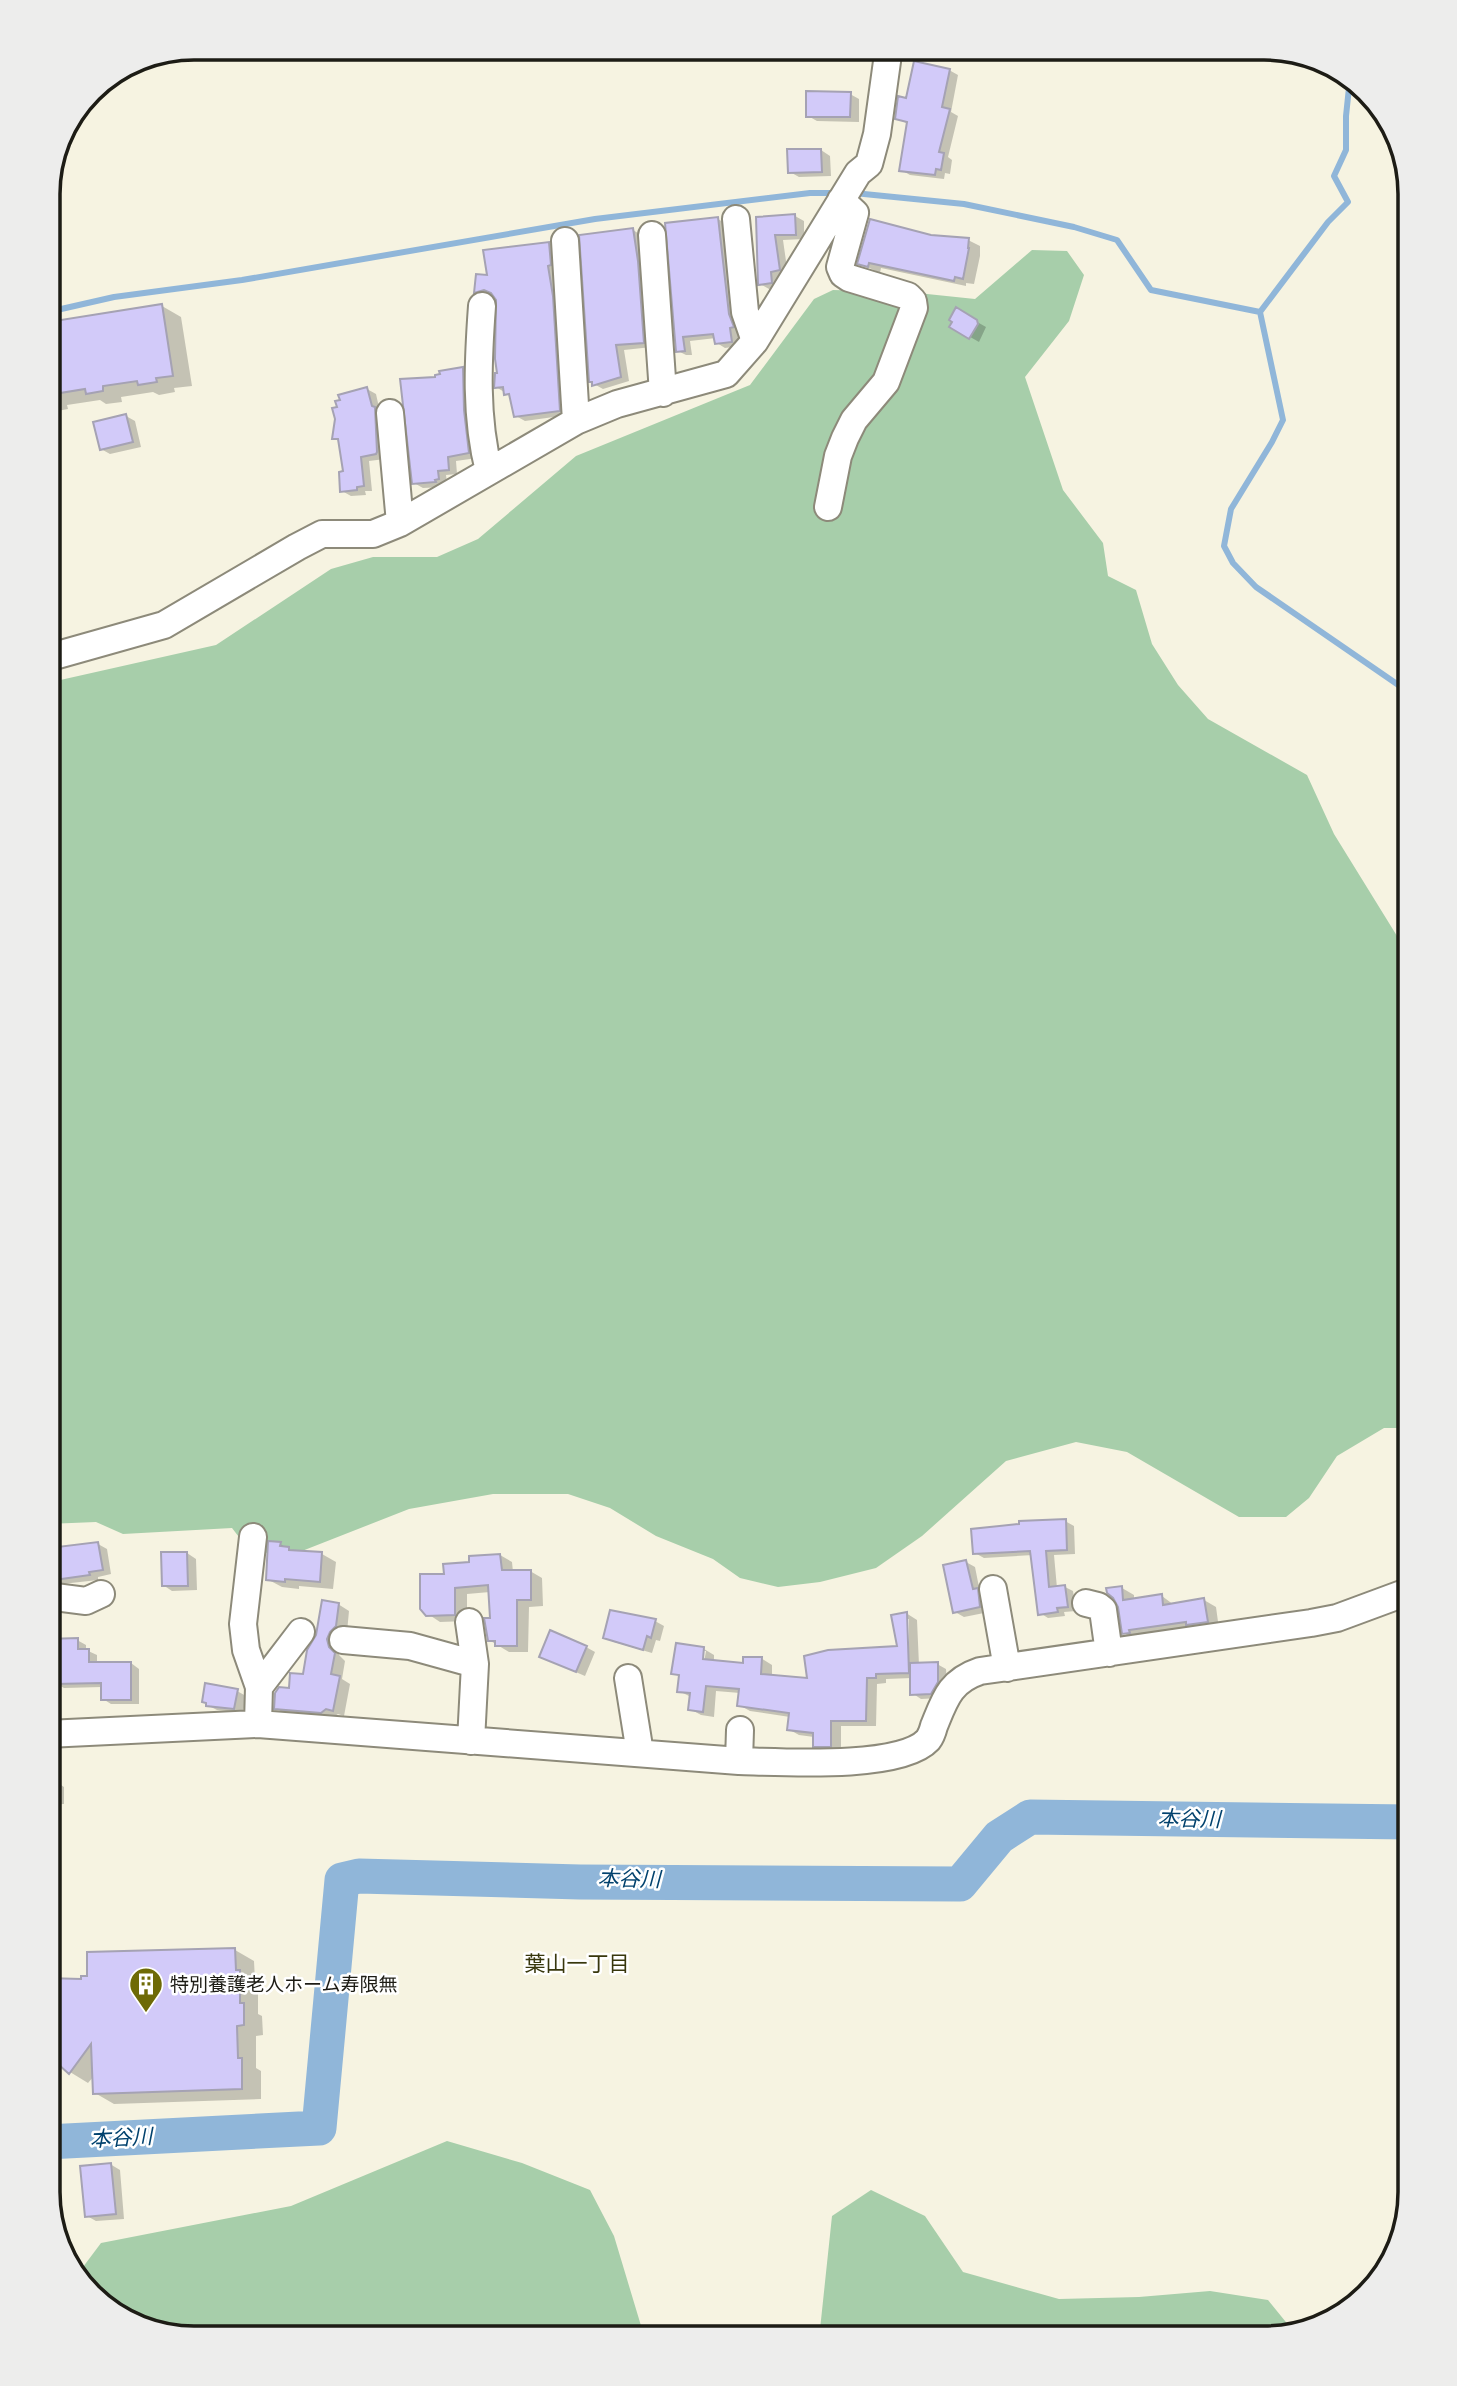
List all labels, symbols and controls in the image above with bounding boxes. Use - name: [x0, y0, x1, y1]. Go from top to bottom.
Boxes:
- water label: 本谷川: [1157, 1806, 1223, 1832]
- water label: 本谷川: [597, 1866, 663, 1892]
- district label: 葉山一丁目: [525, 1952, 630, 1976]
- building icon: 特別養護老人ホーム寿限無: [127, 1965, 165, 2014]
- place label: 特別養護老人ホーム寿限無: [170, 1973, 397, 1996]
- water label: 本谷川: [89, 2124, 155, 2152]

